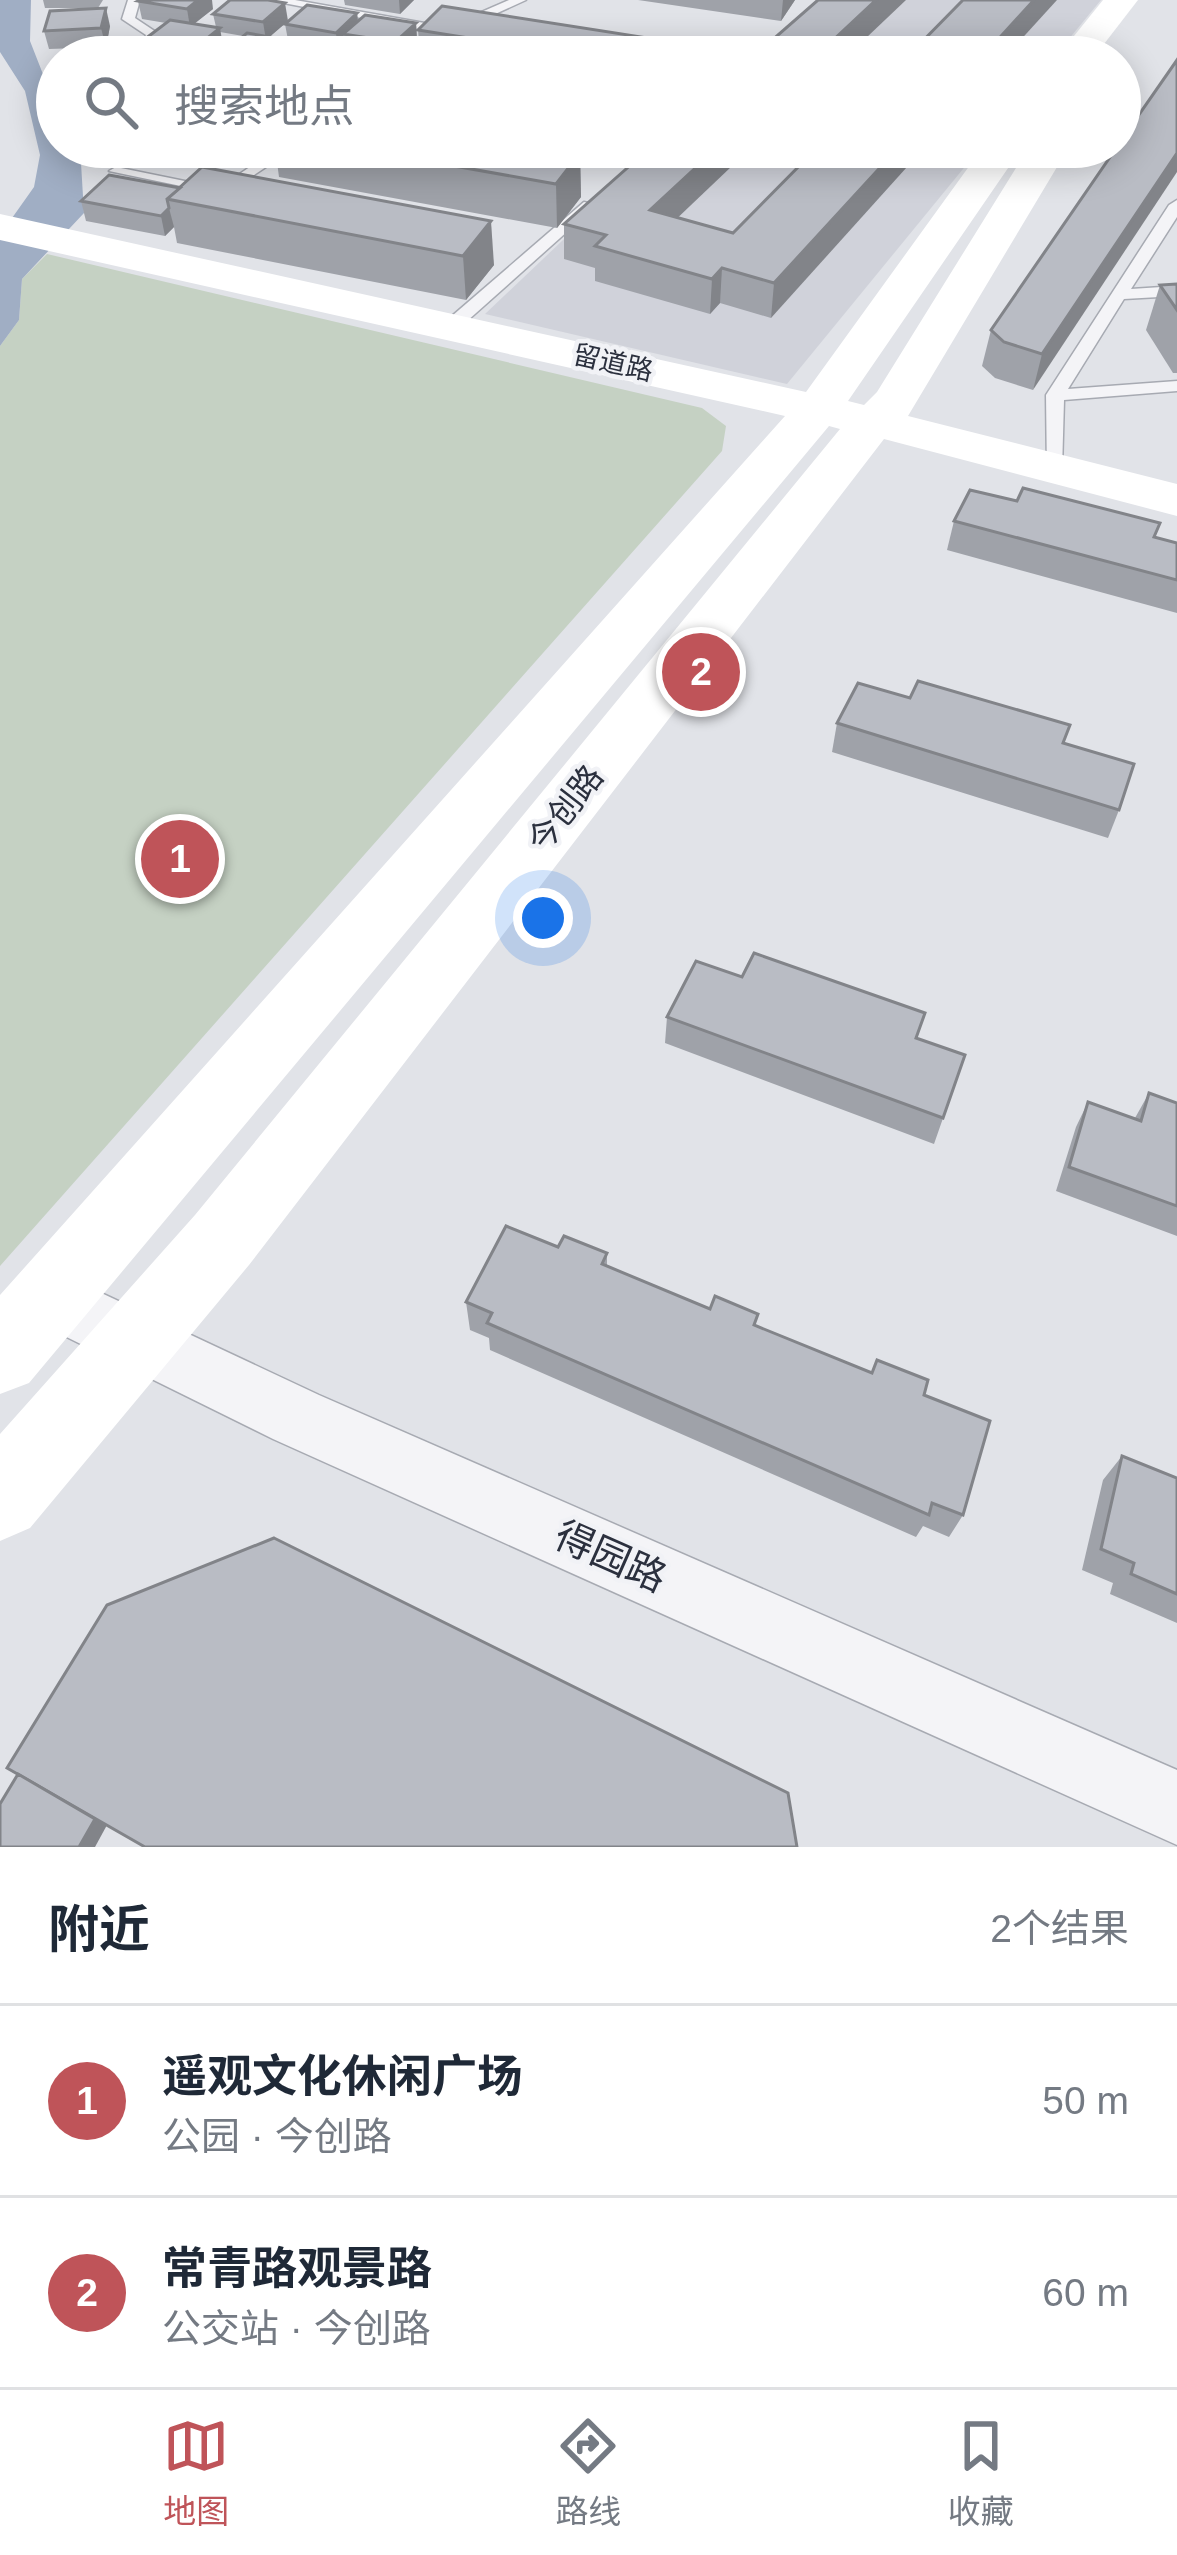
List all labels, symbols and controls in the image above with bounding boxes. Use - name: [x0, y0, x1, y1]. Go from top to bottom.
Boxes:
- search box: [36, 36, 1141, 168]
- icon: search: [78, 69, 144, 135]
- text: 搜索地点: [174, 81, 354, 132]
- street label: 留道路: [570, 339, 656, 387]
- pin: 2: [662, 627, 740, 717]
- street label: 今创路: [520, 758, 610, 859]
- pin: 1: [141, 814, 219, 904]
- your location: [513, 888, 573, 948]
- street label: 得园路: [549, 1513, 673, 1600]
- text: 附近: [48, 1901, 150, 1958]
- text: 2个结果: [990, 1907, 1129, 1950]
- text: 遥观文化休闲广场: [162, 2051, 522, 2102]
- text: 1: [76, 2079, 98, 2122]
- text: 50 m: [1042, 2079, 1129, 2122]
- text: 公园 · 今创路: [162, 2115, 392, 2158]
- text: 常青路观景路: [162, 2243, 432, 2294]
- text: 2: [76, 2271, 98, 2314]
- text: 60 m: [1042, 2271, 1129, 2314]
- text: 公交站 · 今创路: [162, 2307, 431, 2350]
- tab: 地图: [163, 2413, 229, 2533]
- tab: 路线: [555, 2413, 621, 2533]
- tab: 收藏: [948, 2413, 1014, 2533]

